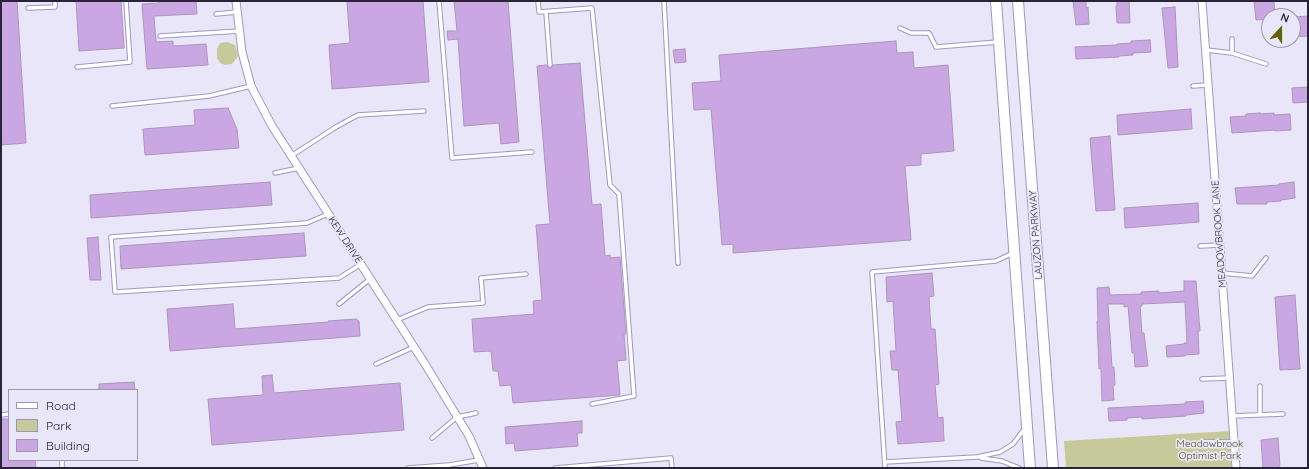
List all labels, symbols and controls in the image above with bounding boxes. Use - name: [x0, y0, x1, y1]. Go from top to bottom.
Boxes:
- north arrow: [1261, 8, 1301, 48]
- text: N: [1279, 10, 1291, 26]
- street label: MEADOWBROOK LANE: [1209, 180, 1229, 288]
- street label: LAUZON PARKWAY: [1027, 190, 1045, 280]
- street label: KEW DRIVE: [325, 214, 365, 266]
- legend: [8, 389, 138, 461]
- text: Road: [46, 398, 76, 413]
- text: Park: [46, 418, 71, 433]
- text: Building: [46, 438, 90, 453]
- park label: Meadowbrook Optimist Park: [1177, 438, 1243, 462]

